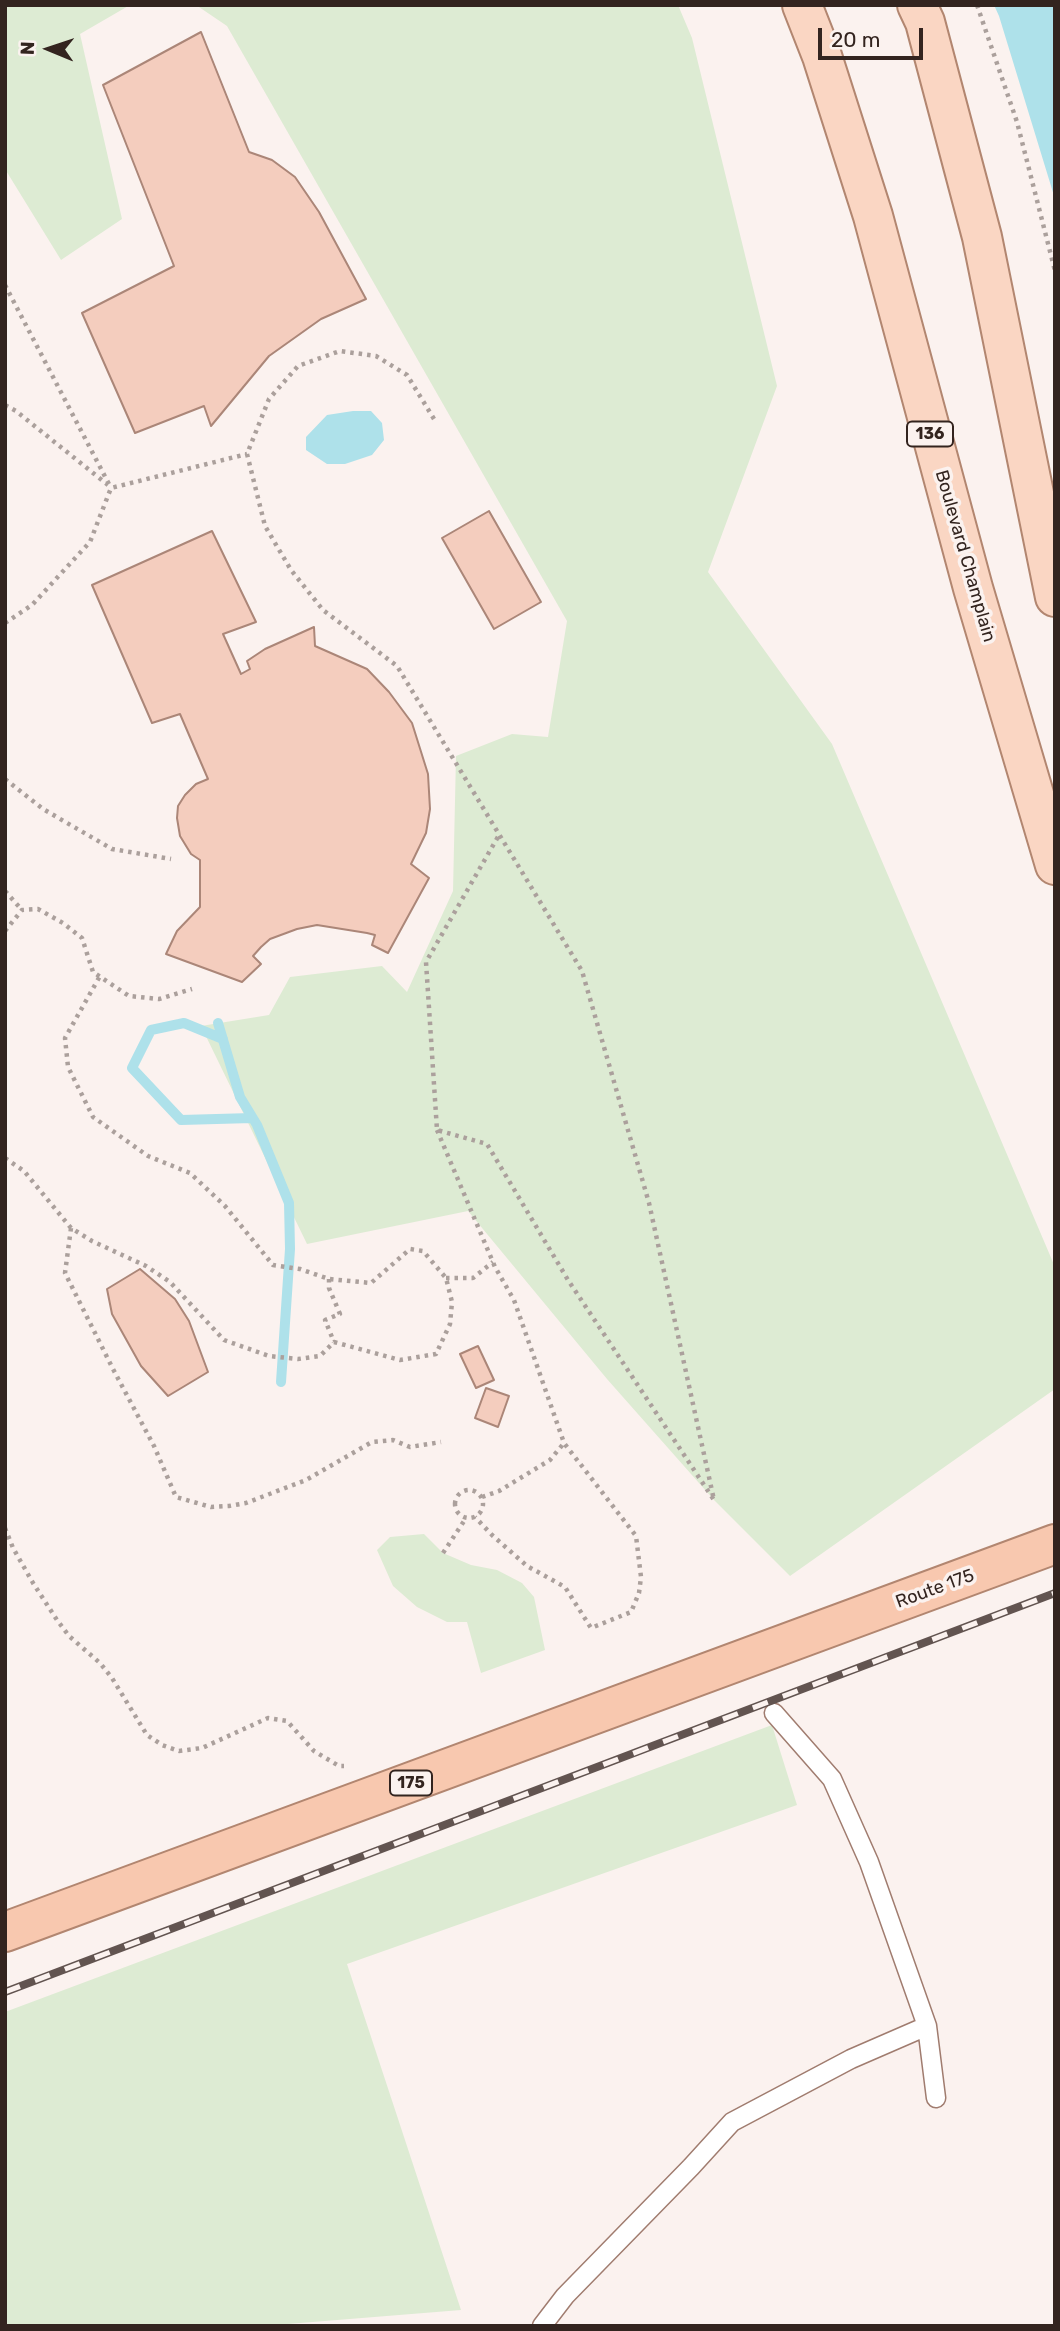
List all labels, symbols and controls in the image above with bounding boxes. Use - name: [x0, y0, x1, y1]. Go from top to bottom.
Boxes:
- north arrow: [14, 14, 84, 84]
- scale bar: [822, 14, 927, 58]
- text: 20 m: [831, 27, 880, 52]
- text: N: [16, 41, 39, 55]
- road number: 136: [907, 422, 953, 446]
- street label: Boulevard Champlain: [930, 468, 1000, 644]
- street label: Route 175: [893, 1565, 977, 1613]
- road number: 175: [390, 1770, 432, 1796]

